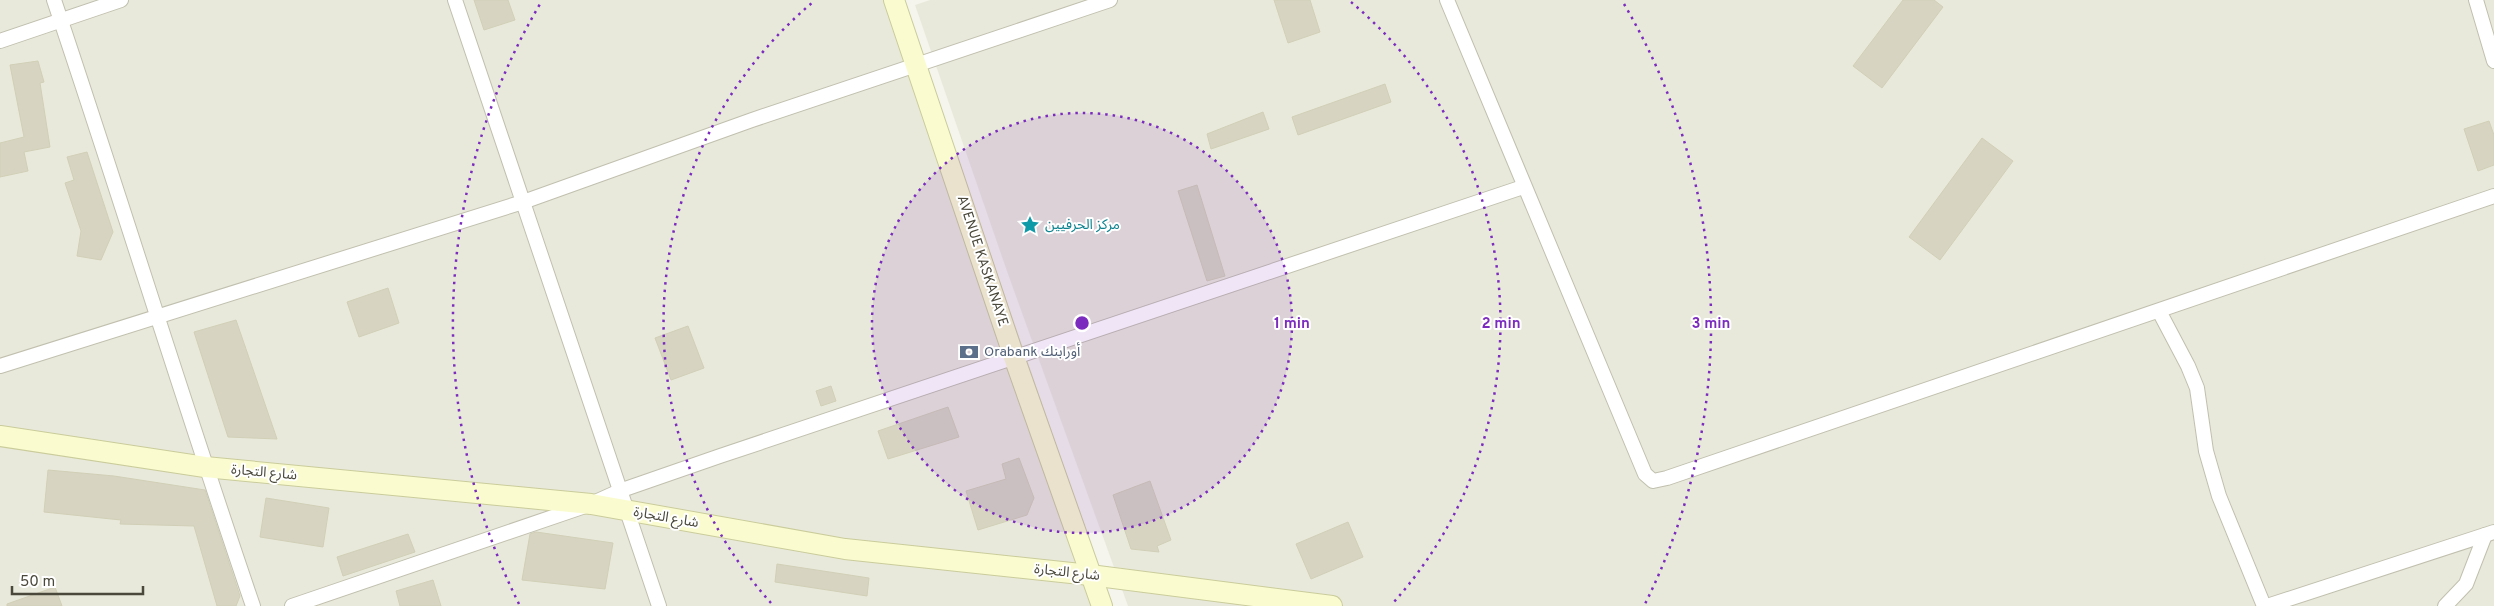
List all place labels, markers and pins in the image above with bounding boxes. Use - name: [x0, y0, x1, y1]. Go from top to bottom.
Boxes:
- place icon: مركز الحرفيين: [1019, 214, 1041, 236]
- place label: مركز الحرفيين: [1045, 217, 1120, 234]
- centre of rings: [1073, 314, 1091, 332]
- bank icon: Orabank أورابنك: [958, 341, 980, 363]
- place label: Orabank أورابنك: [984, 342, 1081, 361]

